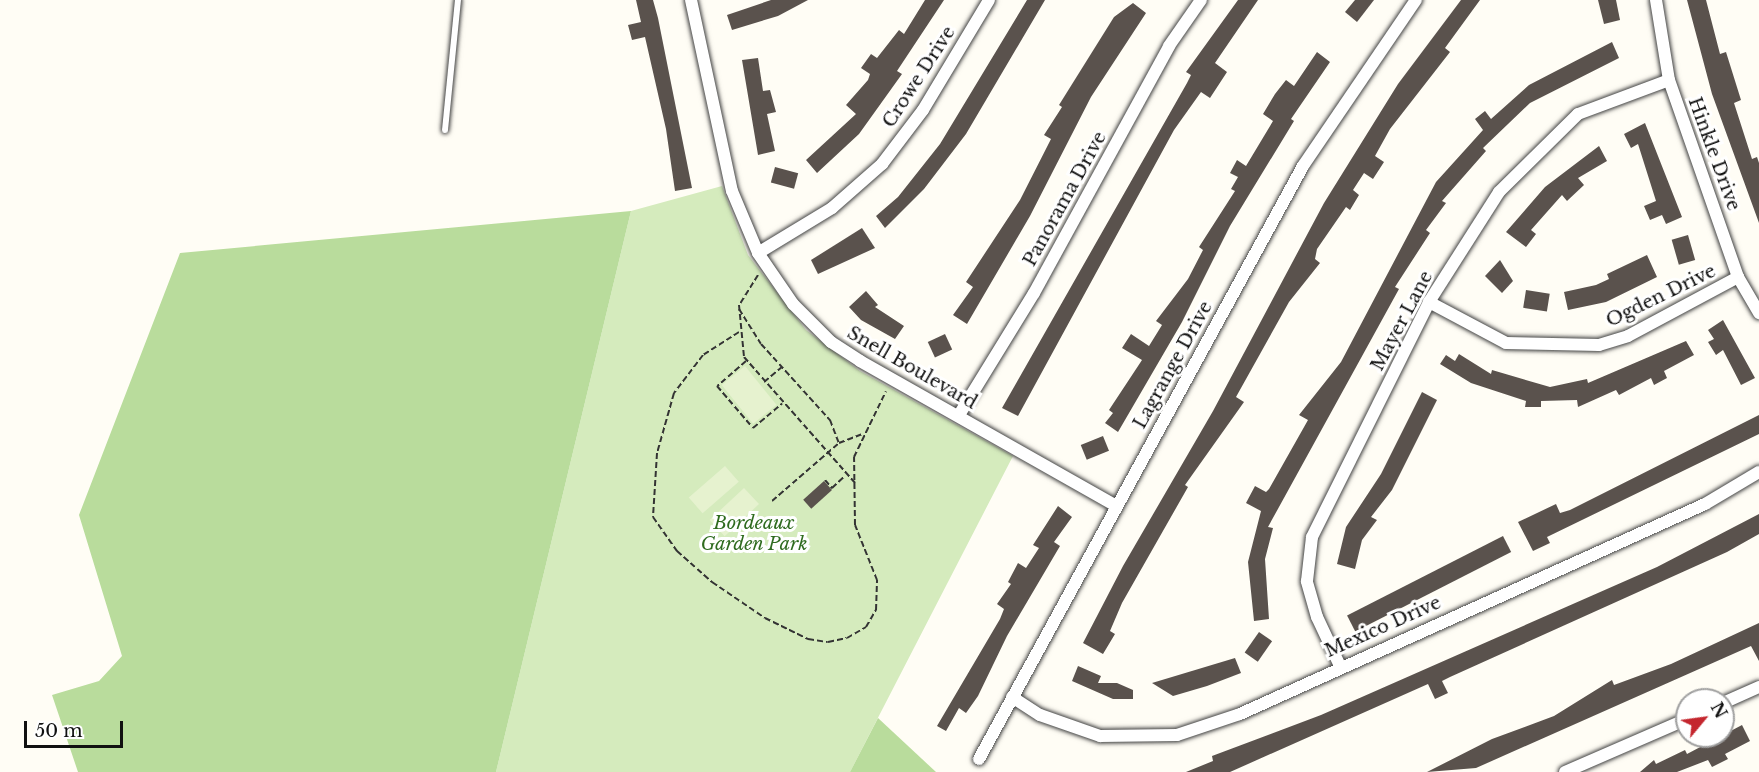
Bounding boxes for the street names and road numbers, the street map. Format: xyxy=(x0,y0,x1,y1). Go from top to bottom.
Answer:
street label: Crowe Drive xyxy=(878,22,960,132)
street label: Hinkle Drive xyxy=(1683,94,1745,214)
street label: Panorama Drive xyxy=(1019,128,1111,270)
street label: Ogden Drive xyxy=(1603,260,1719,332)
street label: Mayer Lane xyxy=(1367,267,1437,375)
street label: Lagrange Drive xyxy=(1129,297,1217,433)
street label: Snell Boulevard xyxy=(843,322,981,414)
street label: Mexico Drive xyxy=(1322,592,1444,662)

